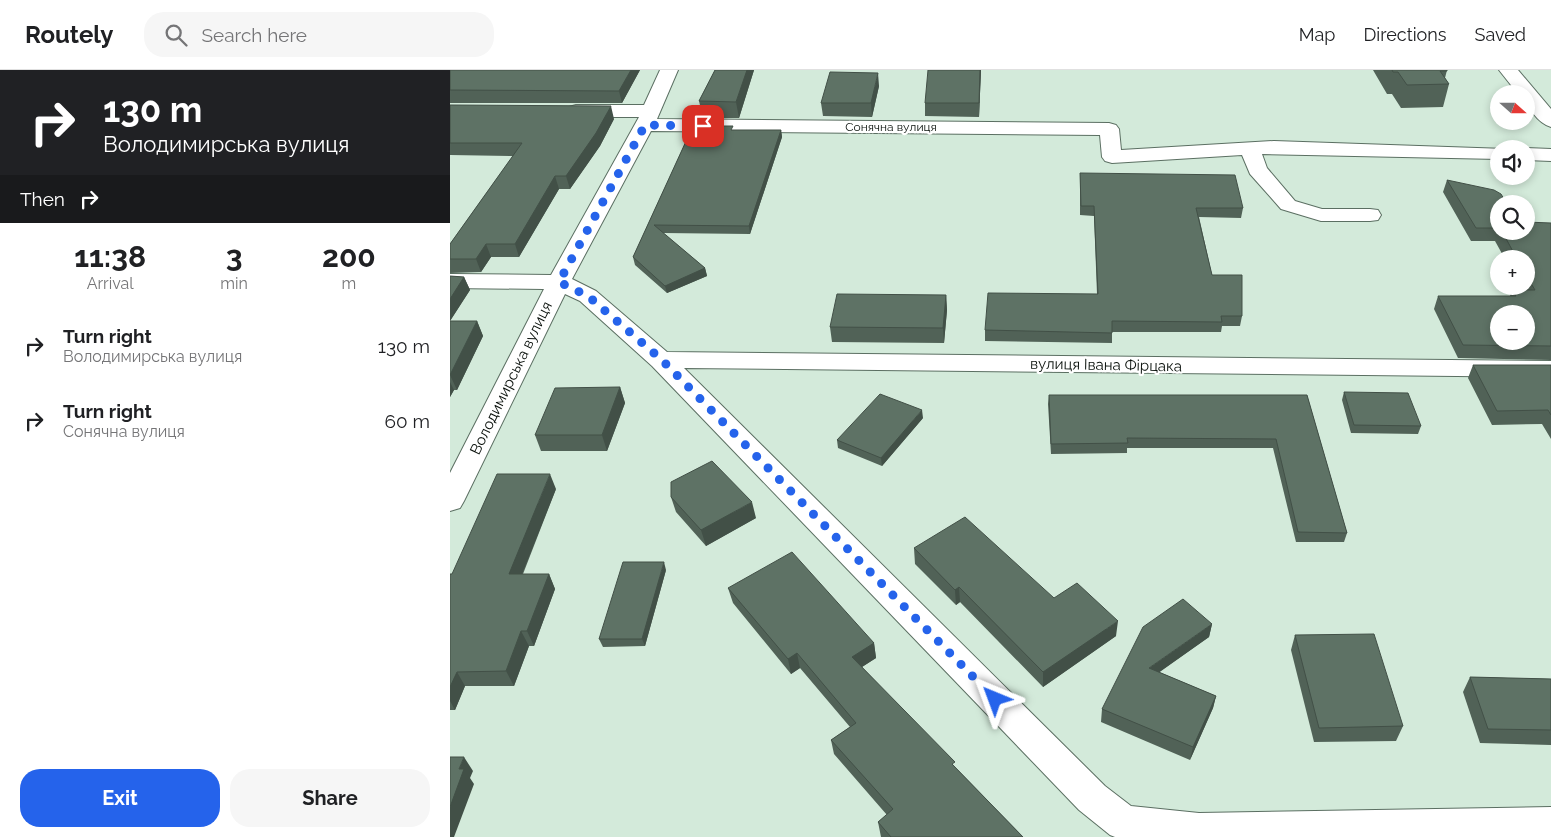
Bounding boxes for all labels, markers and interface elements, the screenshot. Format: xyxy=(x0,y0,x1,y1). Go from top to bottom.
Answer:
search box xyxy=(144,12,494,57)
text: Routely xyxy=(25,20,114,49)
icon: search xyxy=(162,21,190,49)
text: Search here xyxy=(202,24,307,46)
text: Map xyxy=(1299,24,1335,45)
text: Directions xyxy=(1363,24,1447,45)
text: Saved xyxy=(1475,24,1526,45)
north arrow xyxy=(1490,85,1535,130)
map controls xyxy=(1490,85,1535,350)
text: 130 m xyxy=(103,89,202,130)
icon: right xyxy=(20,90,85,155)
pin xyxy=(682,105,724,147)
icon: arrive xyxy=(689,112,717,140)
street label: Сонячна вулиця xyxy=(845,120,937,134)
text: Володимирська вулиця xyxy=(103,131,349,157)
button: sound xyxy=(1490,140,1535,185)
icon: right xyxy=(75,185,103,213)
text: Then xyxy=(20,188,65,210)
button: search xyxy=(1490,195,1535,240)
text: 11:38 xyxy=(74,239,146,274)
text: 3 xyxy=(226,239,242,274)
text: 200 xyxy=(322,239,376,274)
button: + xyxy=(1490,250,1535,295)
text: Arrival xyxy=(87,274,134,293)
text: min xyxy=(220,274,248,293)
text: m xyxy=(342,274,356,293)
street label: Володимирська вулиця xyxy=(466,299,556,457)
button: − xyxy=(1490,305,1535,350)
text: Turn right xyxy=(63,325,152,347)
icon: right xyxy=(20,332,48,360)
text: 130 m xyxy=(378,335,430,357)
text: Володимирська вулиця xyxy=(63,347,242,366)
street label: вулиця Івана Фірцака xyxy=(1030,355,1182,375)
text: Turn right xyxy=(63,400,152,422)
icon: right xyxy=(20,407,48,435)
text: 60 m xyxy=(385,410,430,432)
text: Сонячна вулиця xyxy=(63,422,185,441)
position arrow xyxy=(968,672,1020,724)
button: Exit xyxy=(20,769,220,827)
button: Share xyxy=(230,769,430,827)

